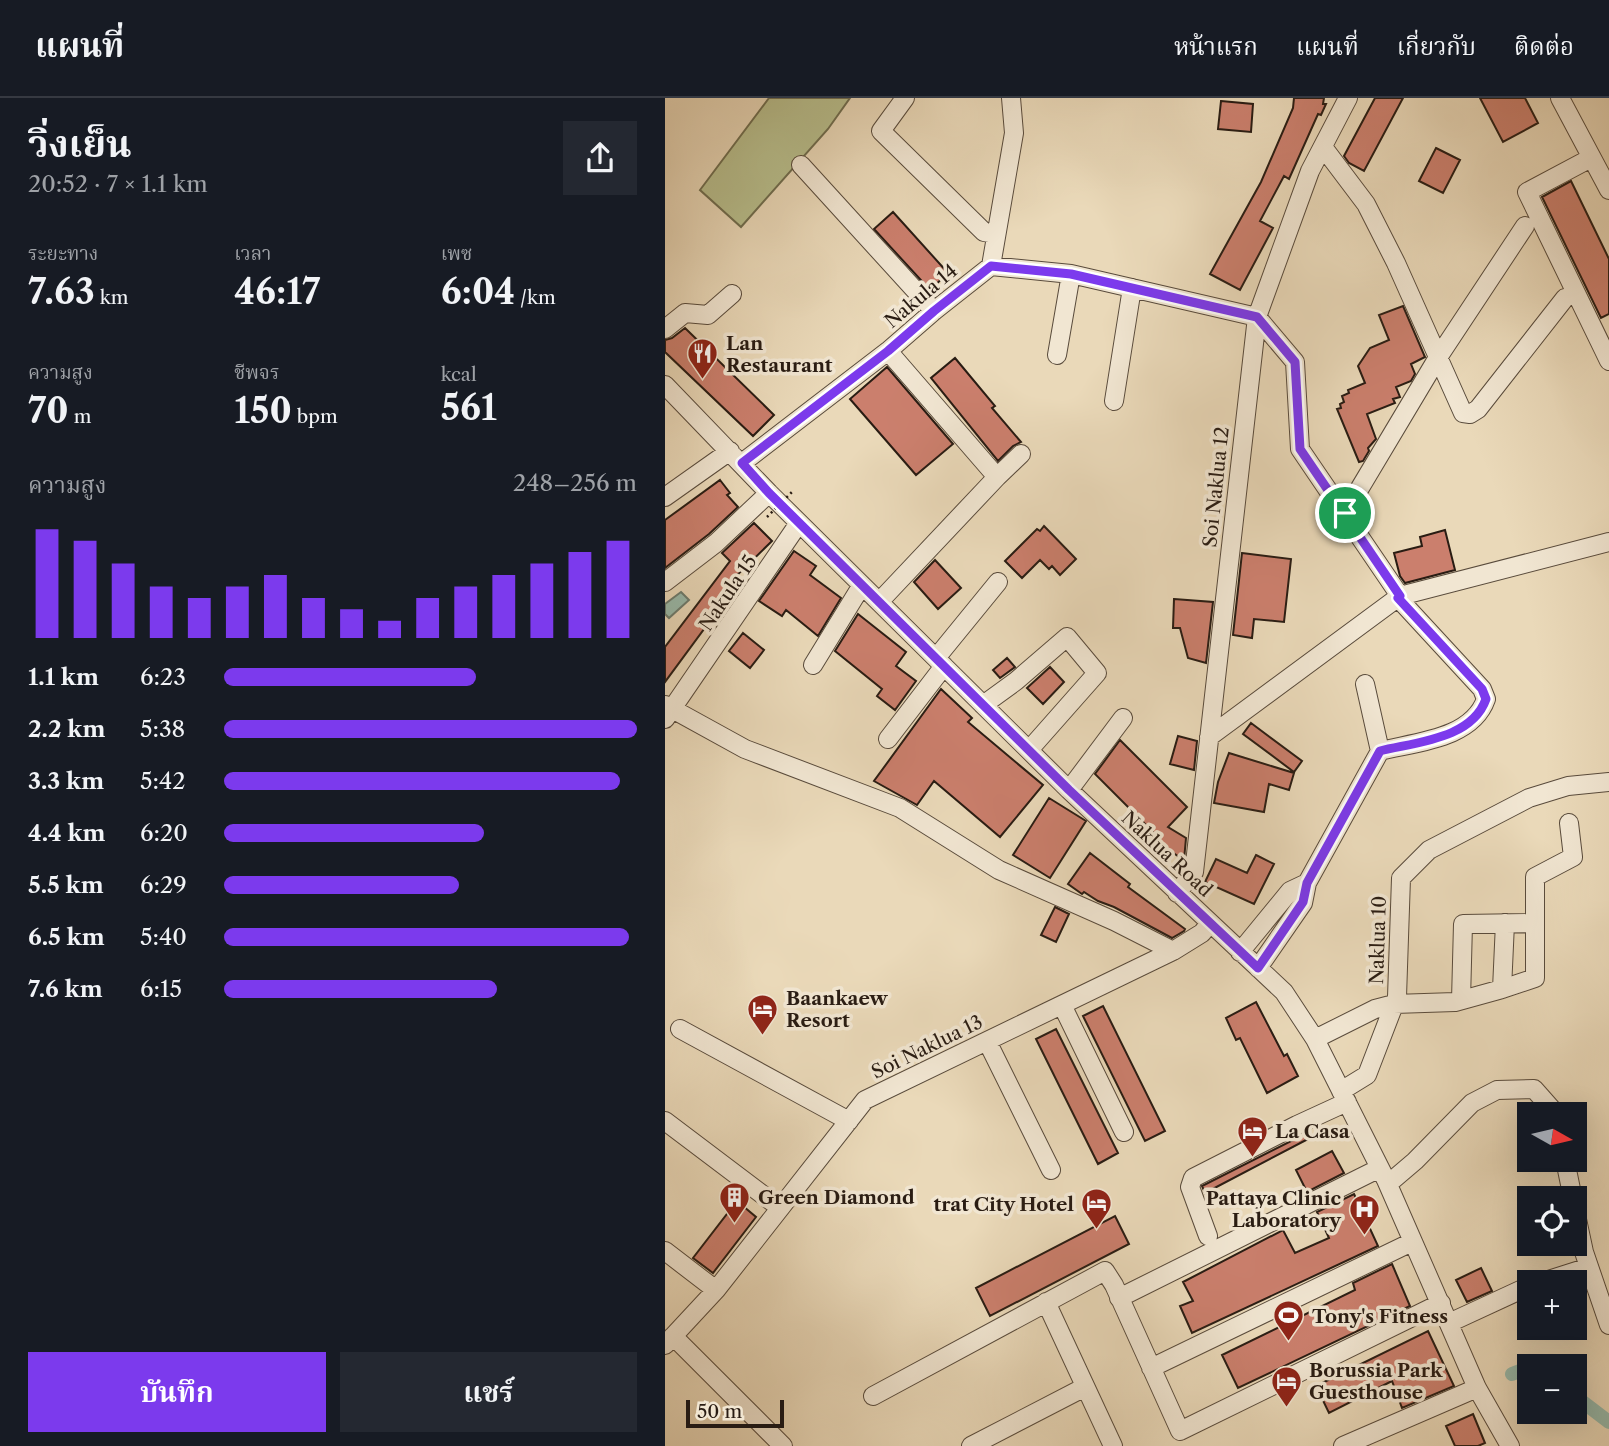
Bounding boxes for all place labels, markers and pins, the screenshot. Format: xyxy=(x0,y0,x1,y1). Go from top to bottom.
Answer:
place label: Lan Restaurant xyxy=(726,332,833,377)
restaurant icon: Lan Restaurant xyxy=(686,337,720,381)
pin xyxy=(1315,483,1375,543)
place label: Baankaew Resort xyxy=(786,987,889,1032)
hotel icon: Baankaew Resort xyxy=(746,992,780,1036)
hotel icon: La Casa xyxy=(1235,1114,1269,1158)
place label: La Casa xyxy=(1275,1120,1351,1143)
building icon: Green Diamond xyxy=(718,1180,752,1224)
place label: Green Diamond xyxy=(758,1186,915,1209)
hotel icon: trat City Hotel xyxy=(1080,1187,1114,1231)
place label: Pattaya Clinic Laboratory xyxy=(1206,1187,1342,1232)
hospital icon: Pattaya Clinic Laboratory xyxy=(1347,1192,1381,1236)
place label: trat City Hotel xyxy=(934,1193,1074,1216)
sports icon: Tony's Fitness xyxy=(1272,1299,1306,1343)
place label: Tony's Fitness xyxy=(1312,1305,1448,1328)
place label: Borussia Park Guesthouse xyxy=(1309,1359,1443,1404)
hotel icon: Borussia Park Guesthouse xyxy=(1269,1364,1303,1408)

